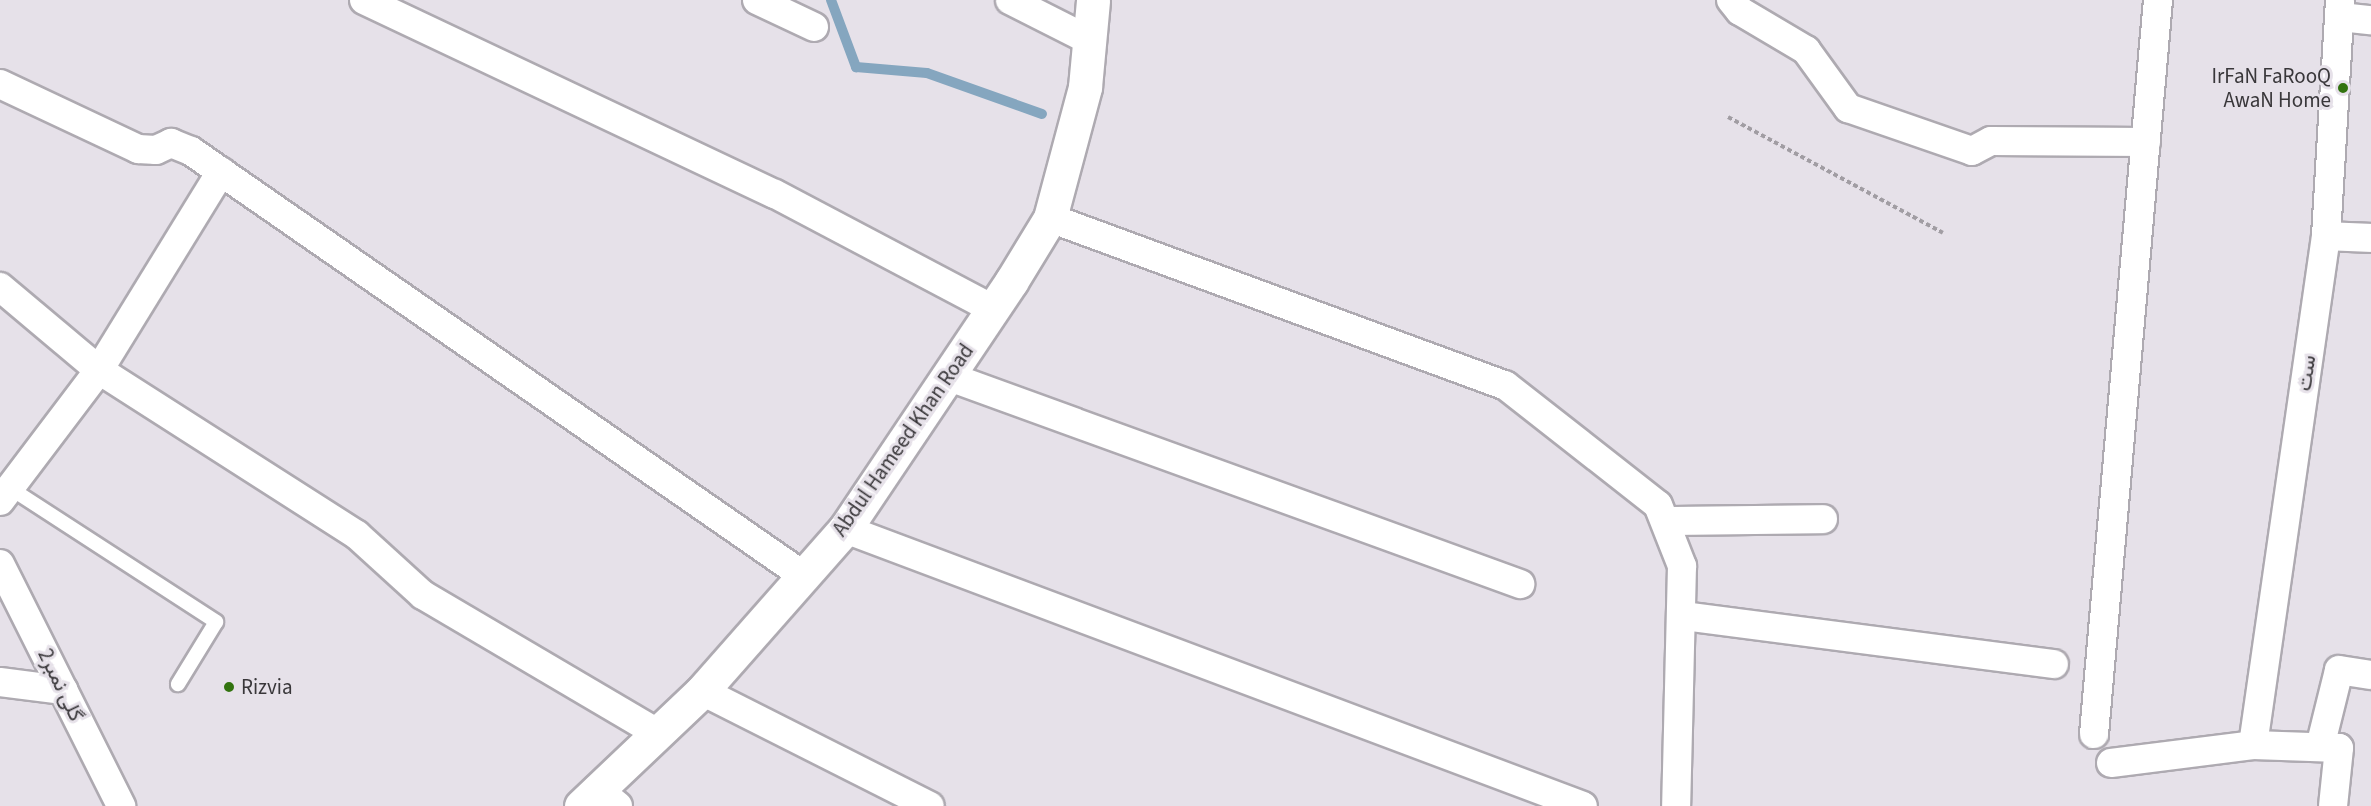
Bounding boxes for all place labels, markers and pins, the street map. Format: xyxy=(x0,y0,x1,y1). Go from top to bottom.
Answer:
place label: IrFaN FaRooQ AwaN Home xyxy=(2211,63,2331,113)
marker: IrFaN FaRooQ AwaN Home xyxy=(2336,81,2350,95)
place label: Rizvia xyxy=(241,674,293,700)
marker: Rizvia xyxy=(222,680,236,694)

